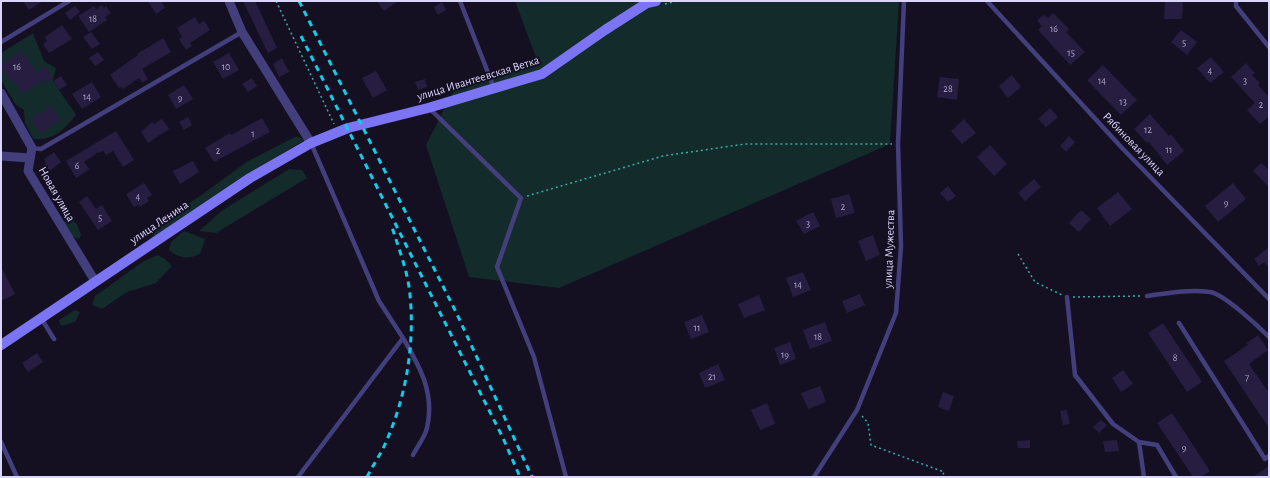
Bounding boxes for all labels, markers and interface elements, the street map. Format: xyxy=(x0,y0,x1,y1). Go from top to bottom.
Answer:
house number: 18 xyxy=(89,14,97,24)
house number: 16 xyxy=(1050,24,1058,34)
house number: 5 xyxy=(1182,38,1186,48)
house number: 15 xyxy=(1067,48,1075,58)
street label: улица Ивантеевская Ветка xyxy=(415,54,541,104)
house number: 16 xyxy=(13,62,21,72)
house number: 10 xyxy=(222,62,230,72)
house number: 4 xyxy=(1208,66,1213,76)
house number: 14 xyxy=(1098,76,1106,86)
house number: 3 xyxy=(1243,76,1247,86)
house number: 28 xyxy=(943,84,953,94)
house number: 14 xyxy=(83,92,91,102)
house number: 9 xyxy=(178,93,183,103)
house number: 13 xyxy=(1119,97,1127,107)
house number: 2 xyxy=(1259,100,1264,110)
street label: Рябиновая улица xyxy=(1100,110,1168,179)
house number: 12 xyxy=(1144,125,1152,135)
house number: 1 xyxy=(251,129,255,139)
house number: 11 xyxy=(1166,145,1172,155)
house number: 2 xyxy=(216,146,221,156)
house number: 6 xyxy=(75,161,80,171)
street label: Новая улица xyxy=(36,165,78,224)
house number: 4 xyxy=(136,192,141,202)
street label: улица Ленина xyxy=(127,198,191,247)
house number: 9 xyxy=(1224,198,1229,208)
house number: 2 xyxy=(841,202,846,212)
street label: улица Мужества xyxy=(882,209,897,290)
house number: 5 xyxy=(98,213,102,223)
house number: 3 xyxy=(806,219,810,229)
house number: 14 xyxy=(794,280,802,290)
house number: 11 xyxy=(694,323,700,333)
house number: 18 xyxy=(814,332,822,342)
house number: 19 xyxy=(781,350,789,360)
house number: 8 xyxy=(1173,353,1178,363)
house number: 21 xyxy=(708,372,716,382)
house number: 7 xyxy=(1245,373,1249,383)
house number: 9 xyxy=(1182,443,1187,453)

